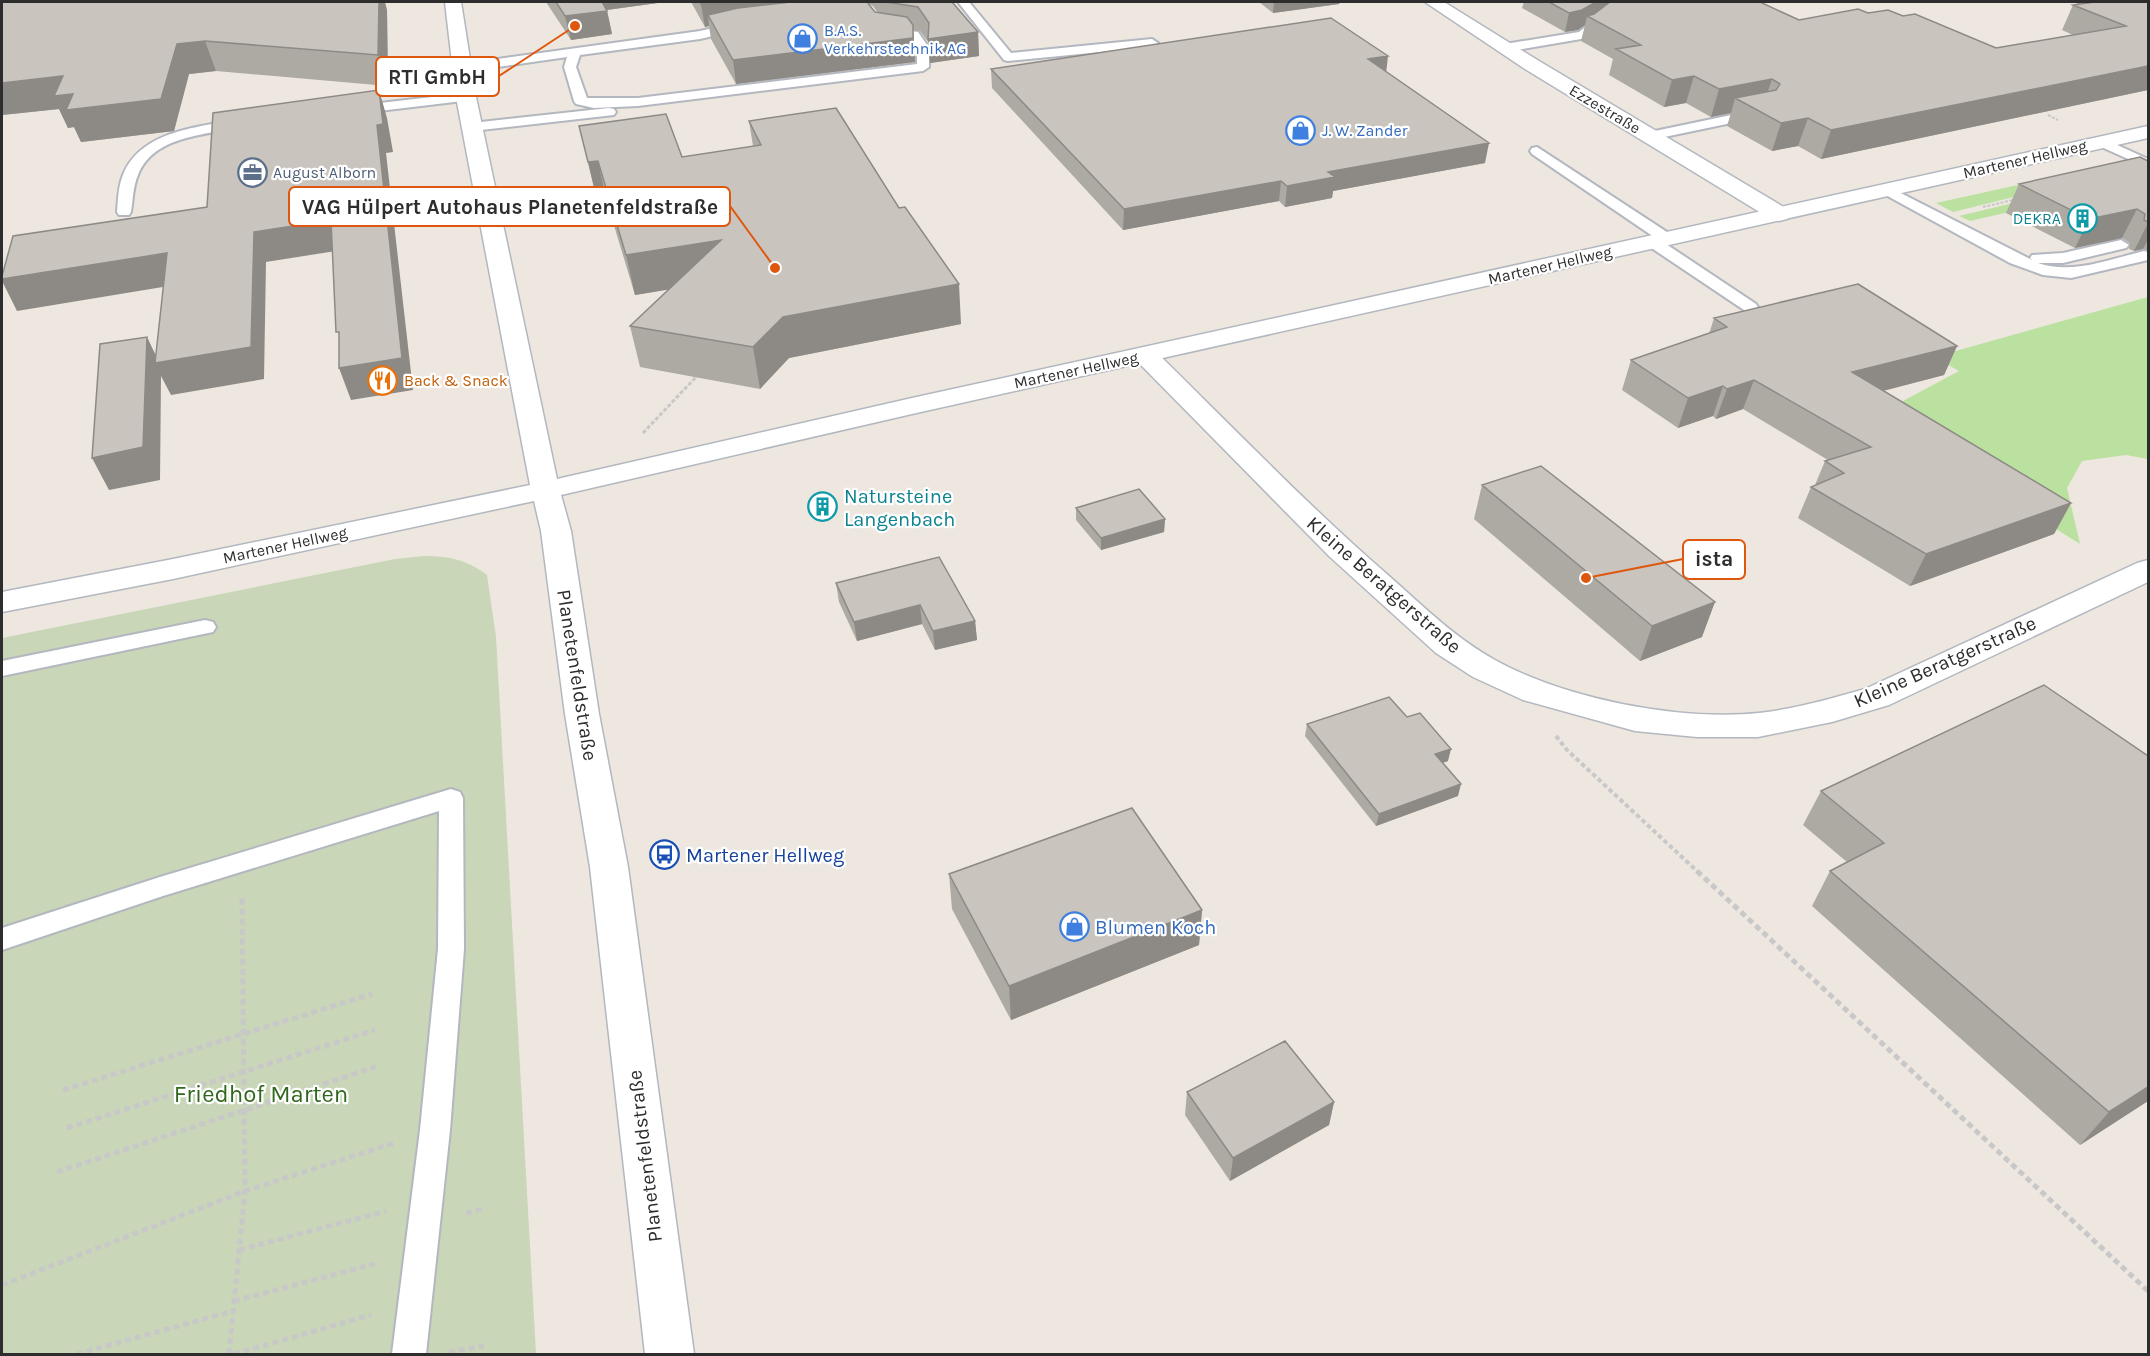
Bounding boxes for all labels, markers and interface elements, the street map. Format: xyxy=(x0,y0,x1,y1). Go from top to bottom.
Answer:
place label: B.A.S. Verkehrstechnik AG xyxy=(824,21,966,58)
shop icon: B.A.S. Verkehrstechnik AG xyxy=(787,23,819,55)
callout: RTI GmbH xyxy=(376,57,499,96)
text: RTI GmbH xyxy=(388,65,486,89)
street label: Ezzestraße xyxy=(1566,80,1644,138)
shop icon: J. W. Zander xyxy=(1285,114,1317,146)
place label: J. W. Zander xyxy=(1322,121,1408,140)
street label: Martener Hellweg xyxy=(1961,136,2089,182)
office icon: August Alborn xyxy=(236,156,268,188)
place label: August Alborn xyxy=(273,163,376,182)
callout: VAG Hülpert Autohaus Planetenfeldstraße xyxy=(289,187,730,226)
text: VAG Hülpert Autohaus Planetenfeldstraße xyxy=(302,195,718,219)
building icon: DEKRA xyxy=(2066,202,2098,234)
place label: DEKRA xyxy=(2013,209,2061,228)
street label: Martener Hellweg xyxy=(1486,242,1614,288)
street label: Martener Hellweg xyxy=(1012,348,1140,392)
restaurant icon: Back & Snack xyxy=(367,364,399,396)
place label: Back & Snack xyxy=(404,371,508,390)
place label: Natursteine Langenbach xyxy=(844,485,955,531)
building icon: Natursteine Langenbach xyxy=(807,491,839,523)
street label: Kleine Beratgerstraße xyxy=(1302,512,1466,658)
street label: Martener Hellweg xyxy=(221,523,349,567)
callout: ista xyxy=(1683,540,1745,579)
text: ista xyxy=(1695,547,1733,571)
street label: Planetenfeldstraße xyxy=(552,588,602,762)
street label: Kleine Beratgerstraße xyxy=(1850,611,2040,713)
bus stop icon: Martener Hellweg xyxy=(649,839,681,871)
place label: Martener Hellweg xyxy=(686,844,844,867)
shop icon: Blumen Koch xyxy=(1058,911,1090,943)
place label: Blumen Koch xyxy=(1095,916,1216,939)
street label: Planetenfeldstraße xyxy=(623,1069,667,1243)
park label: Friedhof Marten xyxy=(174,1080,348,1108)

